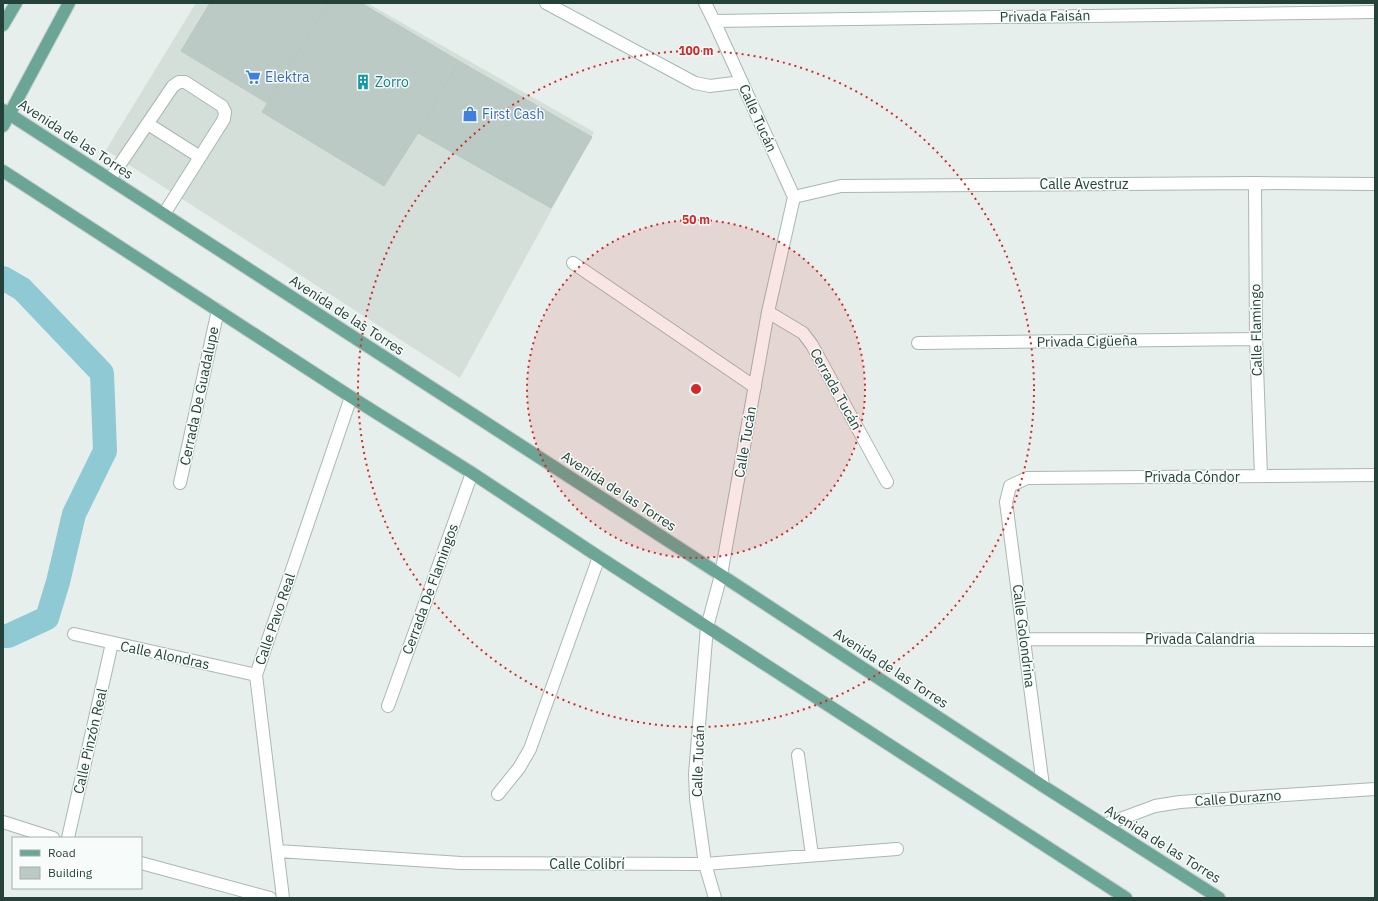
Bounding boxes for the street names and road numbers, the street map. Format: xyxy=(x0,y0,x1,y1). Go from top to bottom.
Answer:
street label: Privada Faisán xyxy=(1000,6,1090,26)
street label: Calle Tucán xyxy=(735,81,781,155)
street label: Avenida de las Torres xyxy=(15,95,137,183)
street label: Calle Avestruz xyxy=(1039,175,1129,193)
street label: Avenida de las Torres xyxy=(286,271,408,359)
street label: Calle Flamingo xyxy=(1246,283,1266,376)
street label: Cerrada De Guadalupe xyxy=(175,325,223,467)
street label: Privada Cigüeña xyxy=(1036,331,1138,351)
street label: Cerrada Tucán xyxy=(806,345,866,433)
street label: Calle Tucán xyxy=(730,405,760,479)
street label: Avenida de las Torres xyxy=(558,447,680,535)
street label: Privada Cóndor xyxy=(1144,468,1240,486)
street label: Cerrada De Flamingos xyxy=(398,521,462,657)
street label: Calle Pavo Real xyxy=(251,570,299,667)
street label: Calle Golondrina xyxy=(1009,583,1039,689)
street label: Avenida de las Torres xyxy=(830,624,952,712)
street label: Privada Calandria xyxy=(1145,630,1255,648)
street label: Calle Alondras xyxy=(119,637,211,673)
street label: Calle Pinzón Real xyxy=(69,686,111,796)
street label: Calle Tucán xyxy=(688,724,708,798)
street label: Calle Durazno xyxy=(1194,786,1282,810)
street label: Avenida de las Torres xyxy=(1102,801,1225,887)
street label: Calle Colibrí xyxy=(549,855,625,873)

